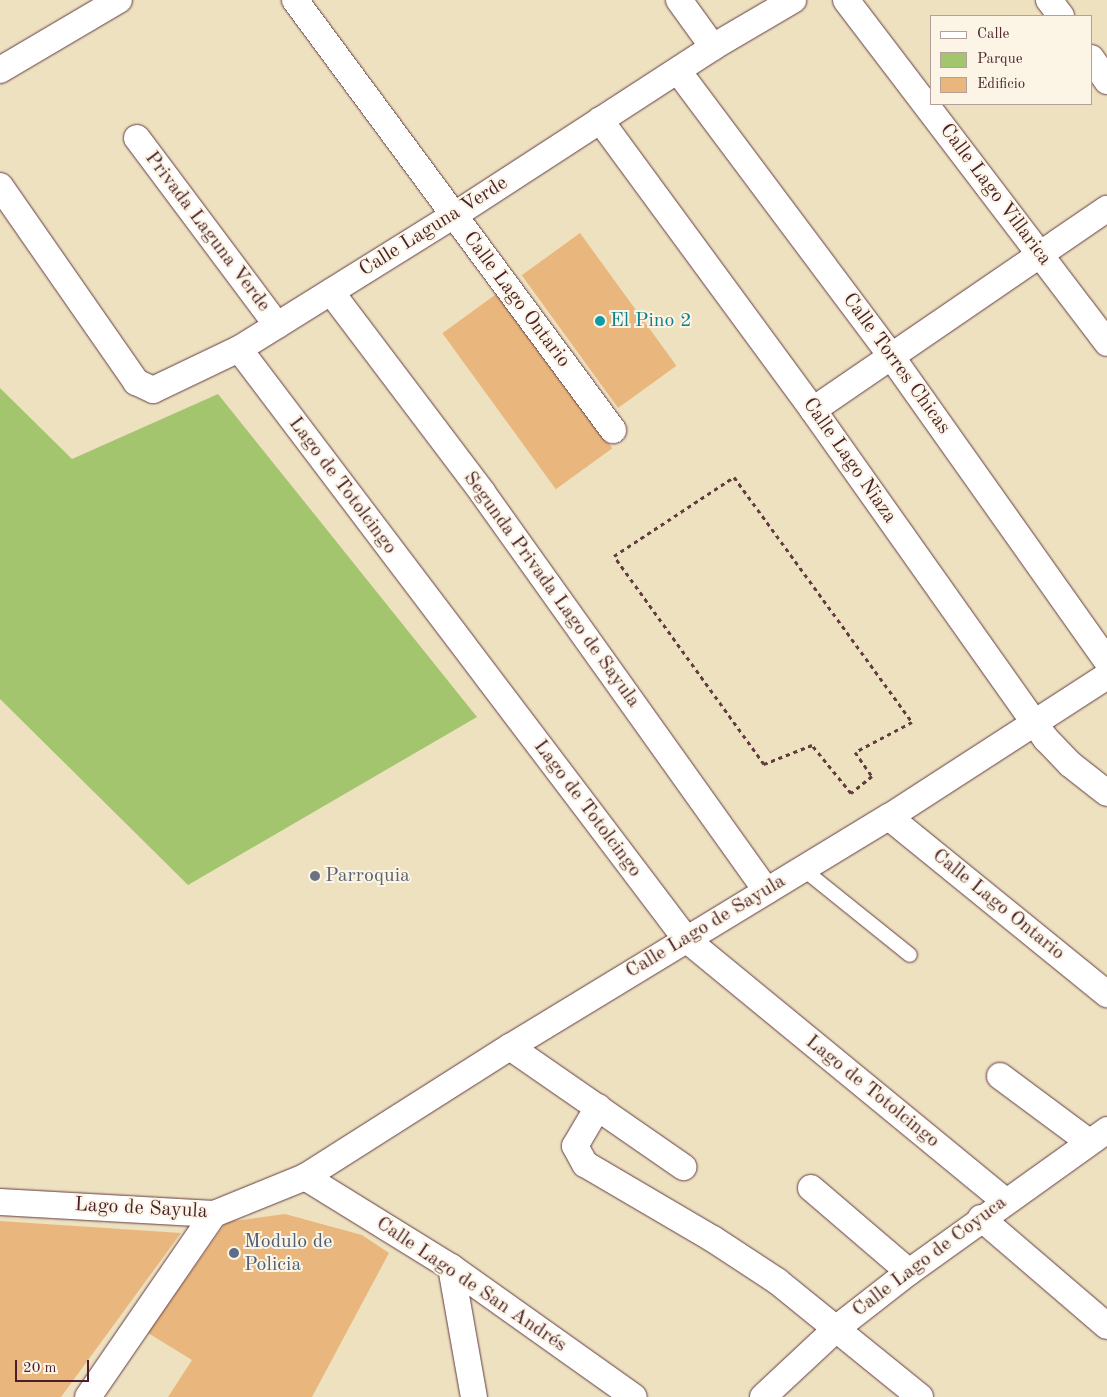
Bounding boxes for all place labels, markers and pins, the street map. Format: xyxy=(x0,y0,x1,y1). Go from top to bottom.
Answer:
place label: El Pino 2 xyxy=(610,309,692,333)
marker: El Pino 2 xyxy=(594,315,606,327)
place label: Parroquia xyxy=(325,864,410,888)
marker: Parroquia xyxy=(309,870,321,882)
place label: Modulo de Policia xyxy=(244,1230,332,1277)
marker: Modulo de Policia xyxy=(228,1247,240,1259)

